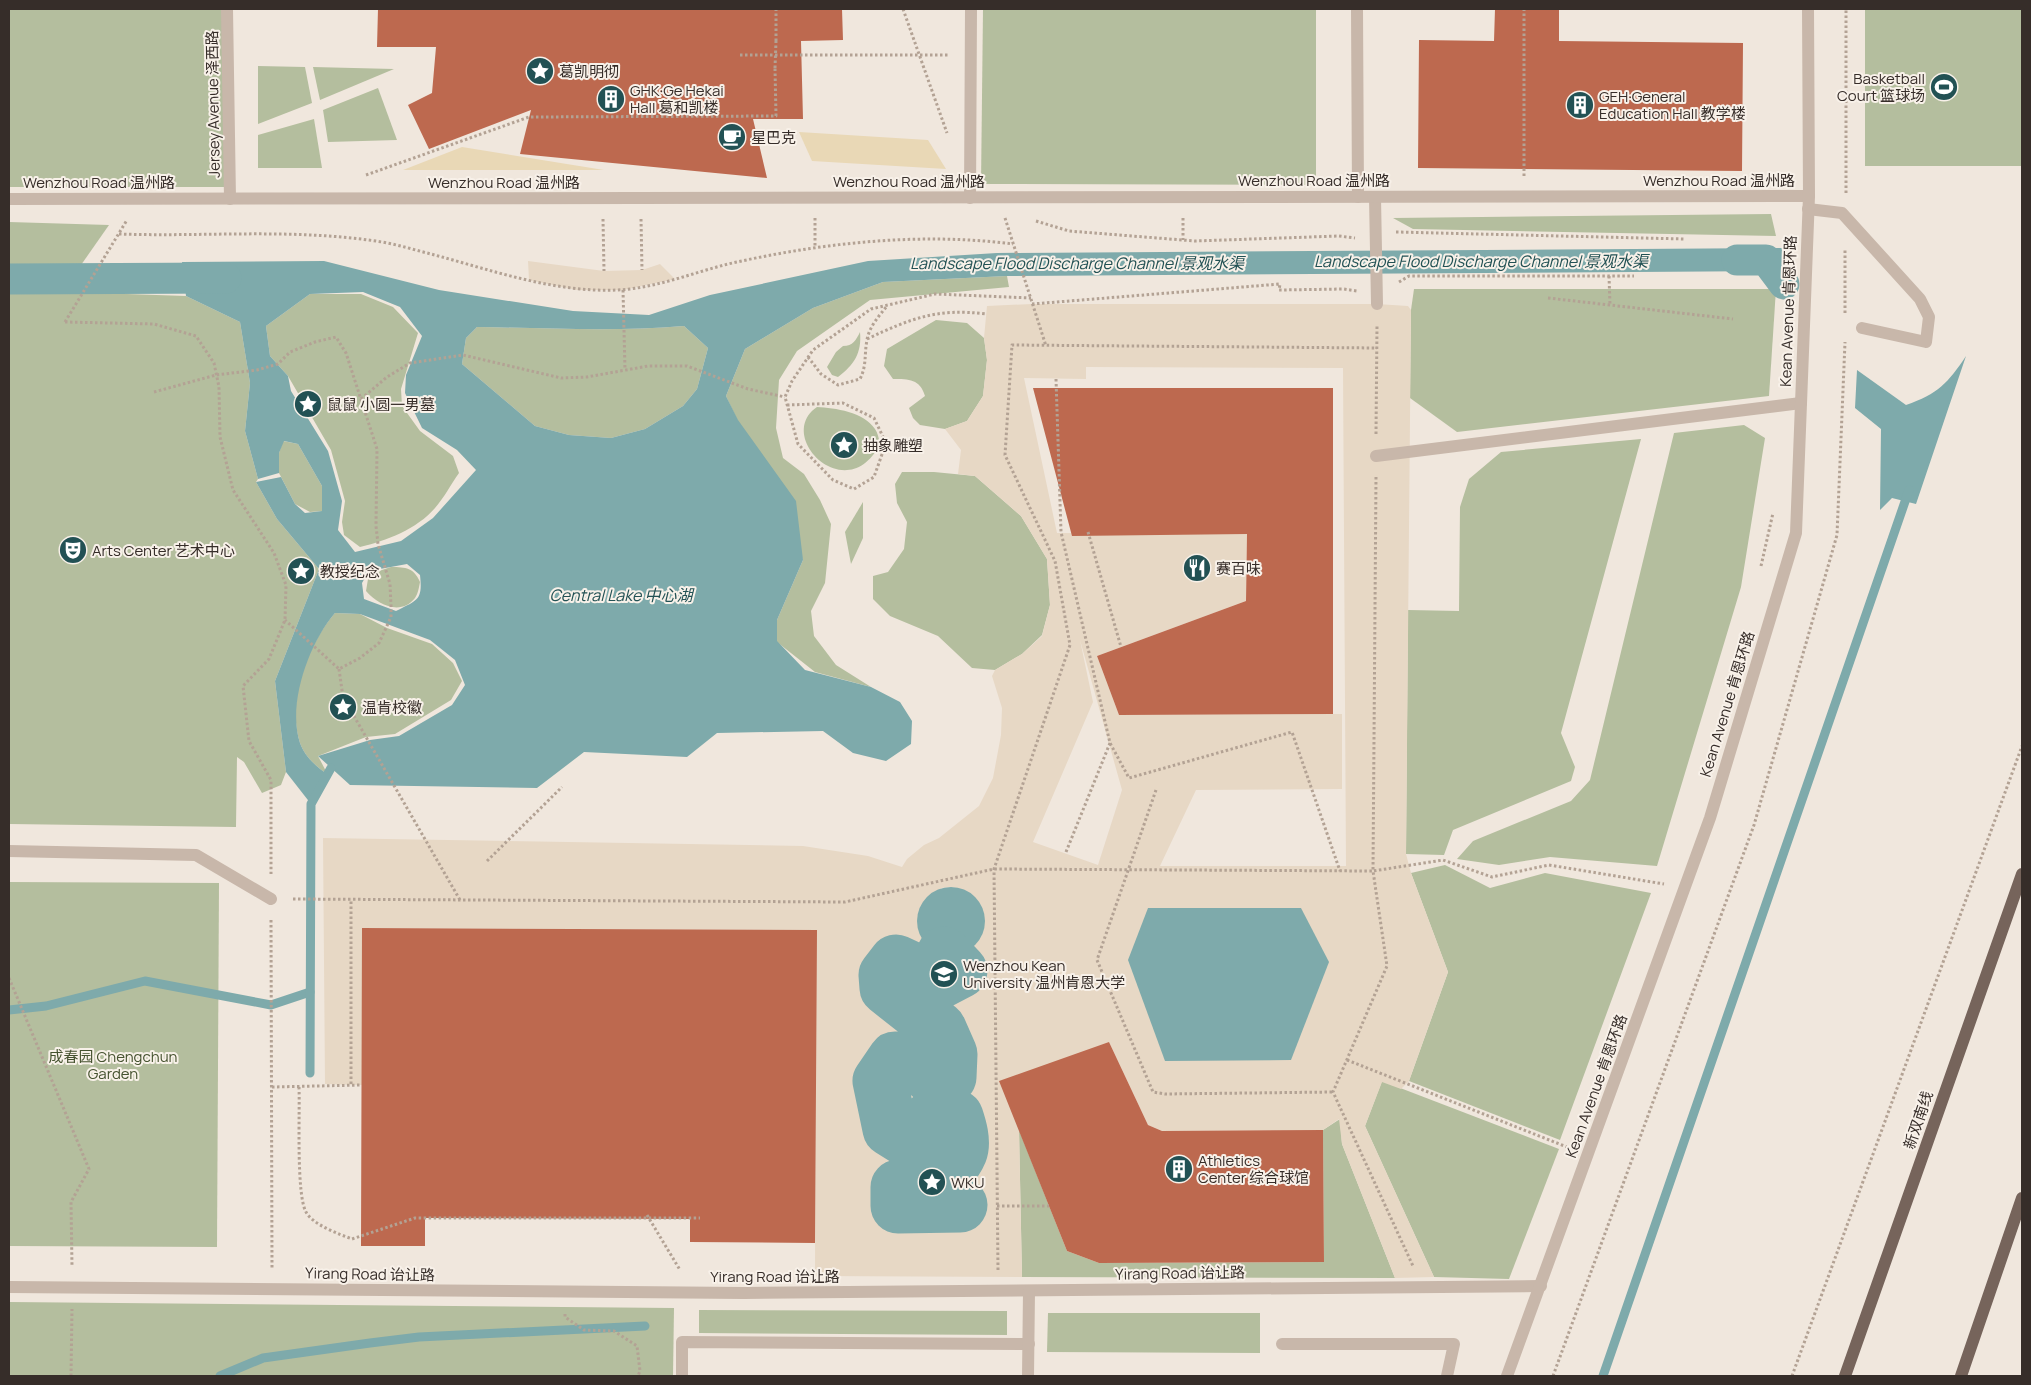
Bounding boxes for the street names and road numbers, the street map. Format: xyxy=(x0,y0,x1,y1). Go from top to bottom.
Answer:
street label: Jersey Avenue 泽西路 xyxy=(201,30,225,178)
street label: Wenzhou Road 温州路 xyxy=(1238,170,1390,191)
street label: Wenzhou Road 温州路 xyxy=(1643,170,1795,191)
street label: Wenzhou Road 温州路 xyxy=(833,171,985,192)
street label: Wenzhou Road 温州路 xyxy=(23,172,175,193)
street label: Wenzhou Road 温州路 xyxy=(428,172,580,193)
street label: Kean Avenue 肯恩环路 xyxy=(1775,235,1801,387)
street label: Kean Avenue 肯恩环路 xyxy=(1695,628,1759,780)
street label: Kean Avenue 肯恩环路 xyxy=(1560,1011,1632,1161)
street label: 新双南线 xyxy=(1898,1088,1938,1152)
street label: Yirang Road 诒让路 xyxy=(1115,1261,1245,1285)
street label: Yirang Road 诒让路 xyxy=(305,1262,435,1286)
street label: Yirang Road 诒让路 xyxy=(710,1266,840,1287)

